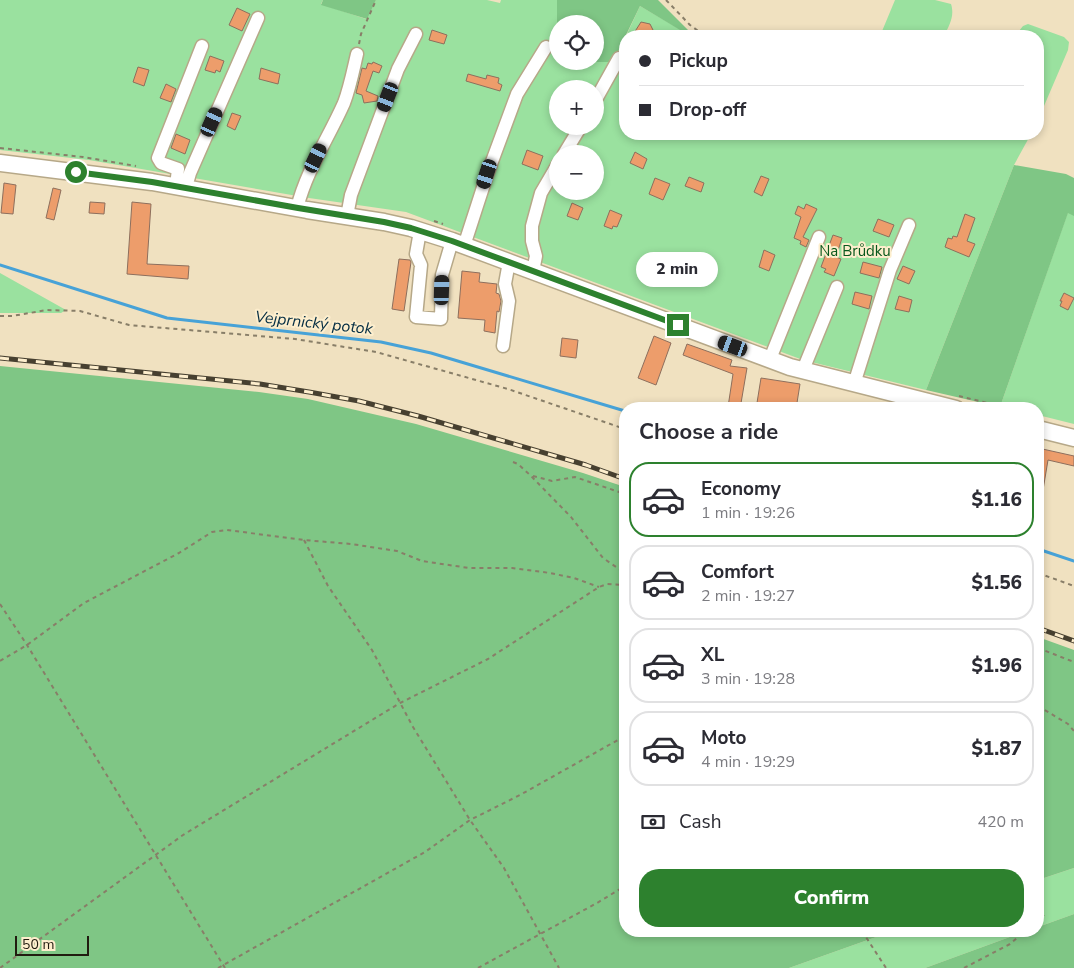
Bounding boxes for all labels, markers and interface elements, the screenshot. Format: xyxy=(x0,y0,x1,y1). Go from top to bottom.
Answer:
map controls xyxy=(549,15,604,200)
button: locate xyxy=(549,15,604,70)
text: Pickup xyxy=(669,48,728,74)
car xyxy=(375,80,400,114)
button: + xyxy=(549,80,604,135)
text: Drop-off xyxy=(669,97,746,123)
car xyxy=(199,105,224,139)
car xyxy=(302,141,329,175)
button: − xyxy=(549,145,604,200)
car xyxy=(475,157,498,191)
route start xyxy=(65,161,87,183)
park label: Na Brůdku xyxy=(819,241,891,261)
callout: 2 min xyxy=(637,252,719,288)
text: 2 min xyxy=(656,258,698,280)
car xyxy=(433,275,450,305)
water label: Vejprnický potok xyxy=(254,306,375,340)
route end xyxy=(667,314,689,336)
car xyxy=(716,334,749,358)
text: Choose a ride xyxy=(639,417,778,447)
text: Economy xyxy=(701,476,781,502)
icon: car xyxy=(641,477,686,522)
text: $1.16 xyxy=(971,487,1022,513)
text: 1 min · 19:26 xyxy=(701,502,795,524)
text: Comfort xyxy=(701,559,774,585)
icon: car xyxy=(641,560,686,605)
text: $1.56 xyxy=(971,570,1022,596)
text: 2 min · 19:27 xyxy=(701,585,795,607)
text: XL xyxy=(701,642,724,668)
icon: car xyxy=(641,643,686,688)
text: $1.96 xyxy=(971,653,1022,679)
text: 3 min · 19:28 xyxy=(701,668,795,690)
text: Moto xyxy=(701,725,747,751)
icon: car xyxy=(641,726,686,771)
text: $1.87 xyxy=(971,736,1022,762)
text: 4 min · 19:29 xyxy=(701,751,795,773)
icon: cash xyxy=(639,808,667,836)
text: Cash xyxy=(679,809,721,835)
text: 420 m xyxy=(977,811,1024,833)
button: Confirm xyxy=(639,869,1024,927)
scale bar xyxy=(15,933,89,956)
text: 50 m xyxy=(22,935,54,954)

